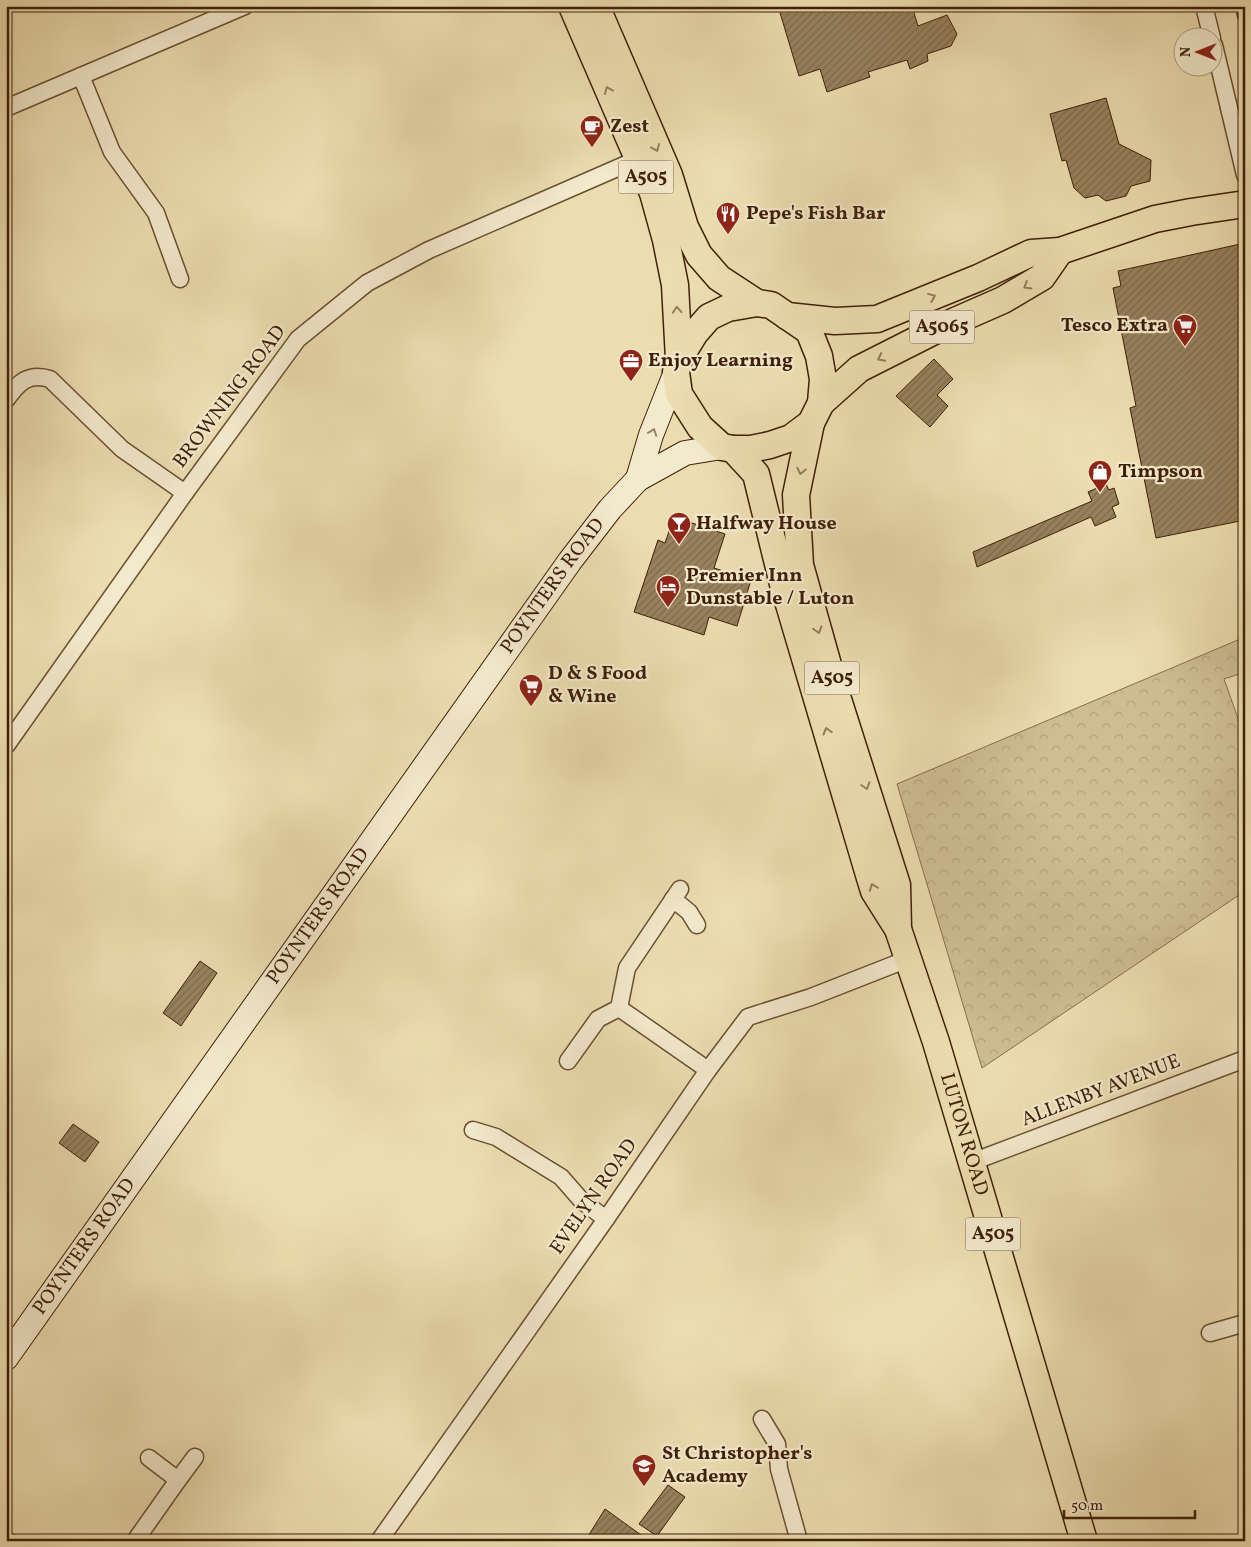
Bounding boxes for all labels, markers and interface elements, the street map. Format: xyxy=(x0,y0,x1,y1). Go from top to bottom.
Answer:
north arrow xyxy=(1174,28,1224,78)
text: N xyxy=(1177,47,1196,57)
one-way arrow xyxy=(603,86,614,95)
place label: Zest xyxy=(610,113,649,141)
cafe icon: Zest xyxy=(579,114,605,148)
one-way arrow xyxy=(651,143,661,151)
road number: A505 xyxy=(618,160,674,193)
place label: Pepe's Fish Bar xyxy=(746,200,886,228)
restaurant icon: Pepe's Fish Bar xyxy=(715,201,741,235)
one-way arrow xyxy=(1023,279,1032,289)
one-way arrow xyxy=(927,292,936,303)
one-way arrow xyxy=(672,306,683,314)
road number: A5065 xyxy=(910,311,974,344)
place label: Tesco Extra xyxy=(1061,312,1168,340)
supermarket icon: Tesco Extra xyxy=(1172,313,1198,347)
street label: BROWNING ROAD xyxy=(167,320,293,474)
place label: Enjoy Learning xyxy=(648,347,793,375)
office icon: Enjoy Learning xyxy=(618,348,644,382)
one-way arrow xyxy=(878,352,887,362)
one-way arrow xyxy=(647,428,657,437)
place label: Timpson xyxy=(1118,458,1203,486)
shop icon: Timpson xyxy=(1087,459,1113,493)
one-way arrow xyxy=(796,467,807,476)
place label: Halfway House xyxy=(696,510,837,538)
bar icon: Halfway House xyxy=(666,511,692,545)
street label: POYNTERS ROAD xyxy=(494,512,612,660)
place label: Premier Inn Dunstable / Luton xyxy=(686,562,854,613)
hotel icon: Premier Inn Dunstable / Luton xyxy=(655,574,681,608)
one-way arrow xyxy=(813,626,823,634)
place label: D & S Food & Wine xyxy=(548,660,647,711)
road number: A505 xyxy=(804,661,860,694)
supermarket icon: D & S Food & Wine xyxy=(518,673,544,707)
one-way arrow xyxy=(822,728,832,736)
one-way arrow xyxy=(860,781,870,789)
street label: POYNTERS ROAD xyxy=(260,842,377,990)
one-way arrow xyxy=(869,883,879,892)
street label: ALLENBY AVENUE xyxy=(1017,1048,1185,1134)
street label: LUTON ROAD xyxy=(932,1070,995,1199)
street label: EVELYN ROAD xyxy=(544,1133,644,1261)
street label: POYNTERS ROAD xyxy=(26,1173,143,1321)
road number: A505 xyxy=(966,1218,1020,1250)
place label: St Christopher's Academy xyxy=(662,1440,813,1491)
school or university icon: St Christopher's Academy xyxy=(631,1453,657,1487)
scale bar xyxy=(1064,1487,1195,1519)
text: 50 m xyxy=(1071,1496,1103,1517)

